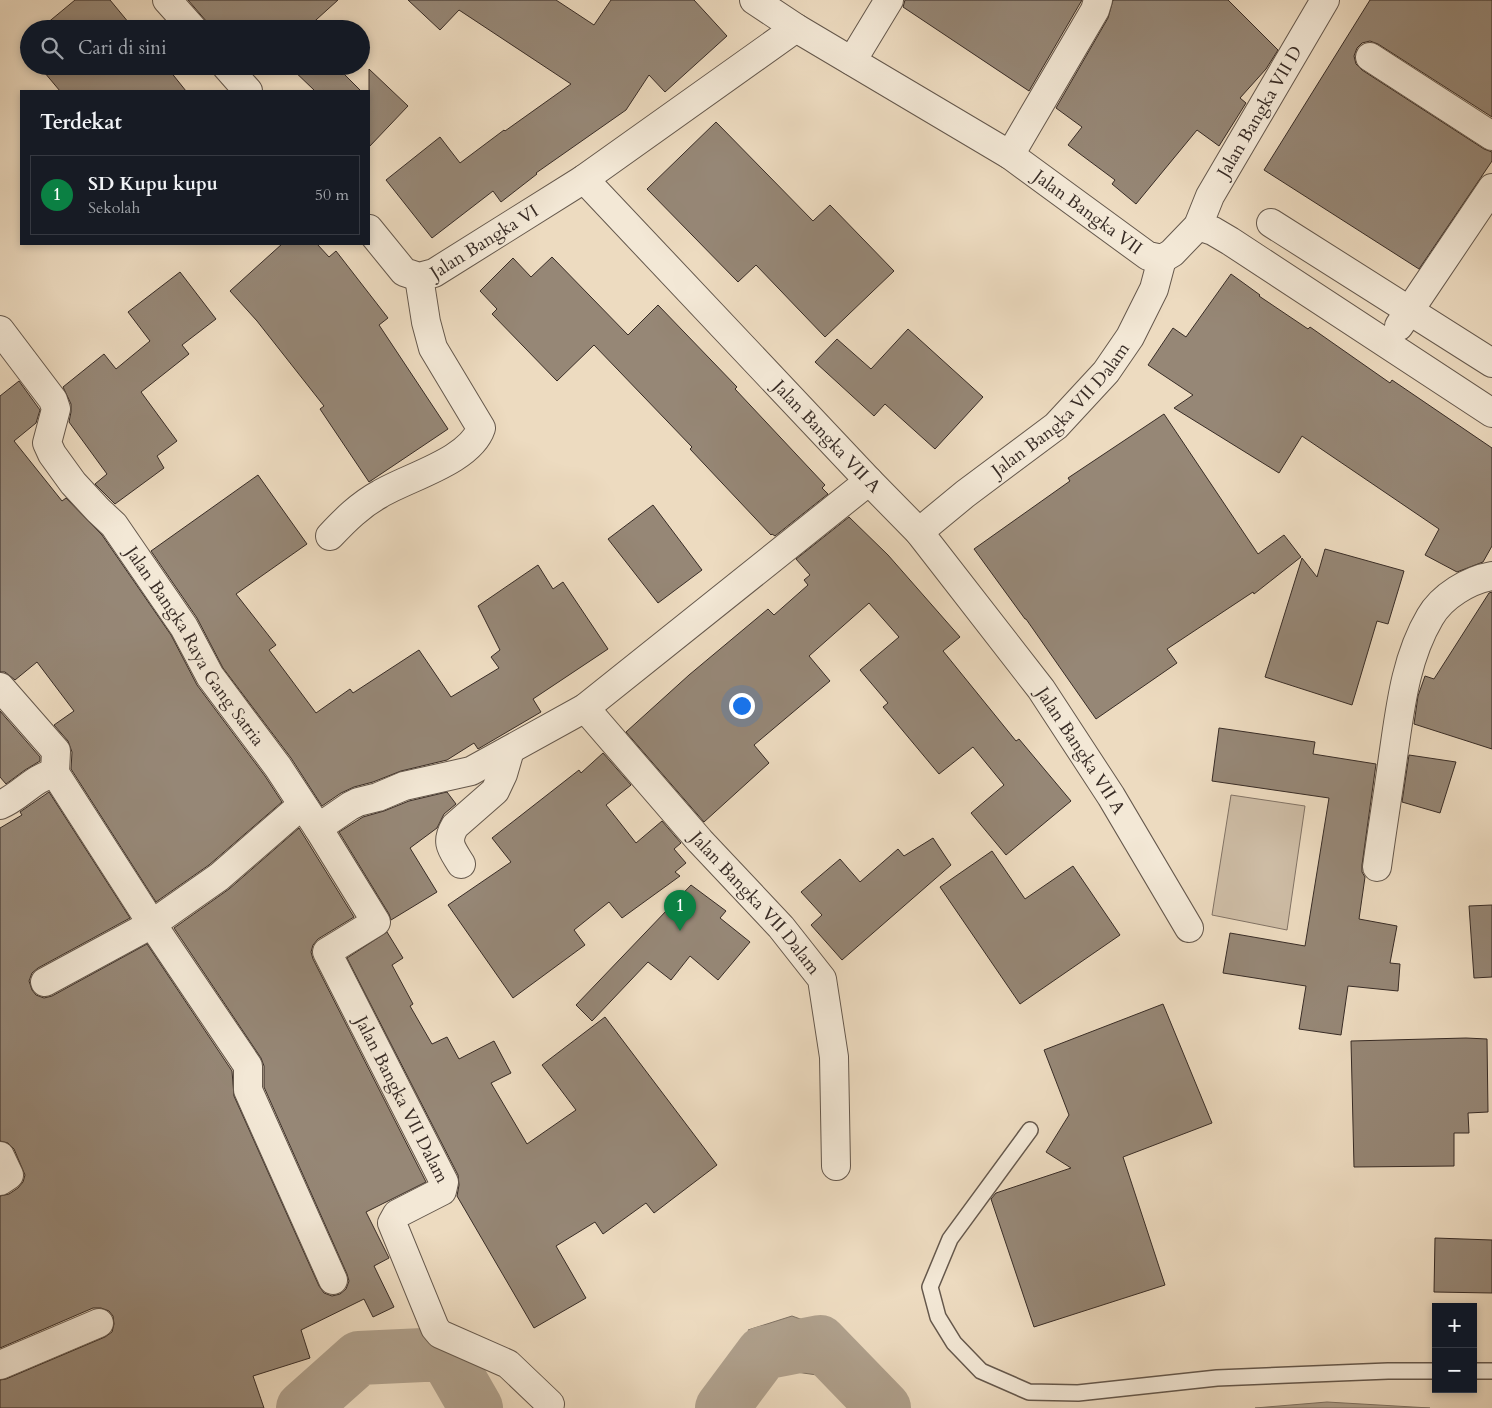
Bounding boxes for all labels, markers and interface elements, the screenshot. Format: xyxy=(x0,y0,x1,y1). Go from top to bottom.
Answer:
search box xyxy=(20,20,370,75)
icon: search xyxy=(38,34,66,62)
text: Cari di sini xyxy=(78,35,167,61)
street label: Jalan Bangka VII D xyxy=(1210,41,1308,185)
text: Terdekat xyxy=(40,108,122,137)
street label: Jalan Bangka VII xyxy=(1026,162,1148,260)
text: SD Kupu kupu xyxy=(88,171,218,197)
text: 1 xyxy=(53,184,61,206)
text: 50 m xyxy=(315,184,349,206)
text: Sekolah xyxy=(88,197,140,219)
street label: Jalan Bangka VI xyxy=(423,198,543,286)
street label: Jalan Bangka VII Dalam xyxy=(984,337,1136,484)
street label: Jalan Bangka VII A xyxy=(765,372,887,499)
street label: Jalan Bangka Raya Gang Satria xyxy=(118,539,271,751)
street label: Jalan Bangka VII A xyxy=(1029,680,1132,819)
your location xyxy=(729,693,755,719)
street label: Jalan Bangka VII Dalam xyxy=(683,824,827,980)
pin: 1 xyxy=(664,890,696,931)
street label: Jalan Bangka VII Dalam xyxy=(348,1009,455,1188)
map controls xyxy=(1432,1303,1477,1393)
button: + xyxy=(1432,1303,1477,1348)
button: − xyxy=(1432,1348,1477,1393)

